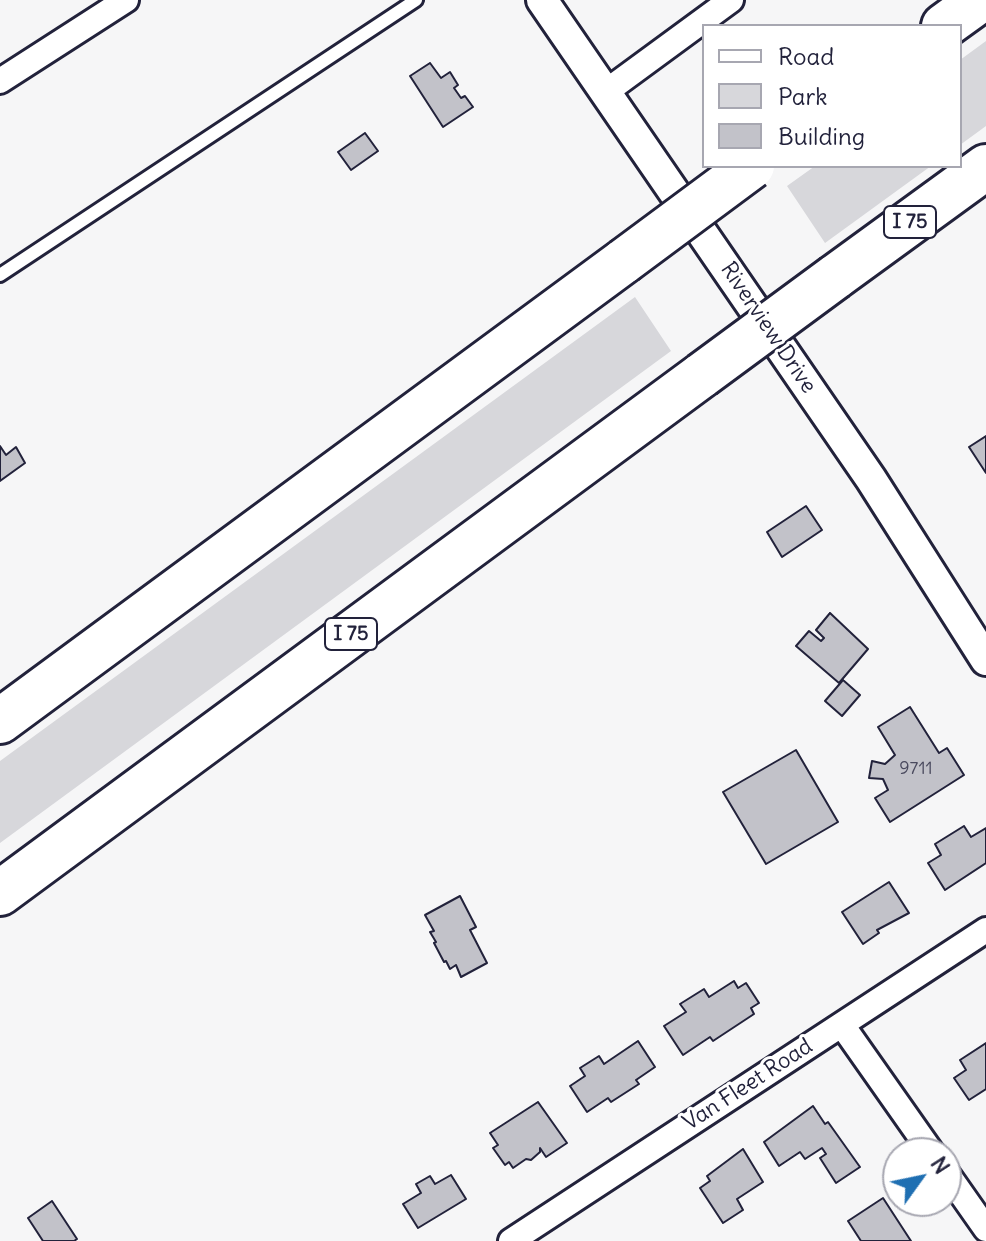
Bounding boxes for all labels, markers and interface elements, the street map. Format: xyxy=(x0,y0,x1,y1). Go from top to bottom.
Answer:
legend xyxy=(702,24,962,168)
text: Road xyxy=(778,41,834,71)
text: Park xyxy=(778,81,828,111)
text: Building xyxy=(778,121,865,151)
road number: I 75 xyxy=(884,206,936,238)
street label: Riverview Drive xyxy=(714,257,822,399)
road number: I 75 xyxy=(325,618,377,650)
house number: 9711 xyxy=(899,758,933,780)
street label: Van Fleet Road xyxy=(678,1033,818,1137)
north arrow xyxy=(882,1137,962,1217)
text: N xyxy=(925,1151,956,1179)

